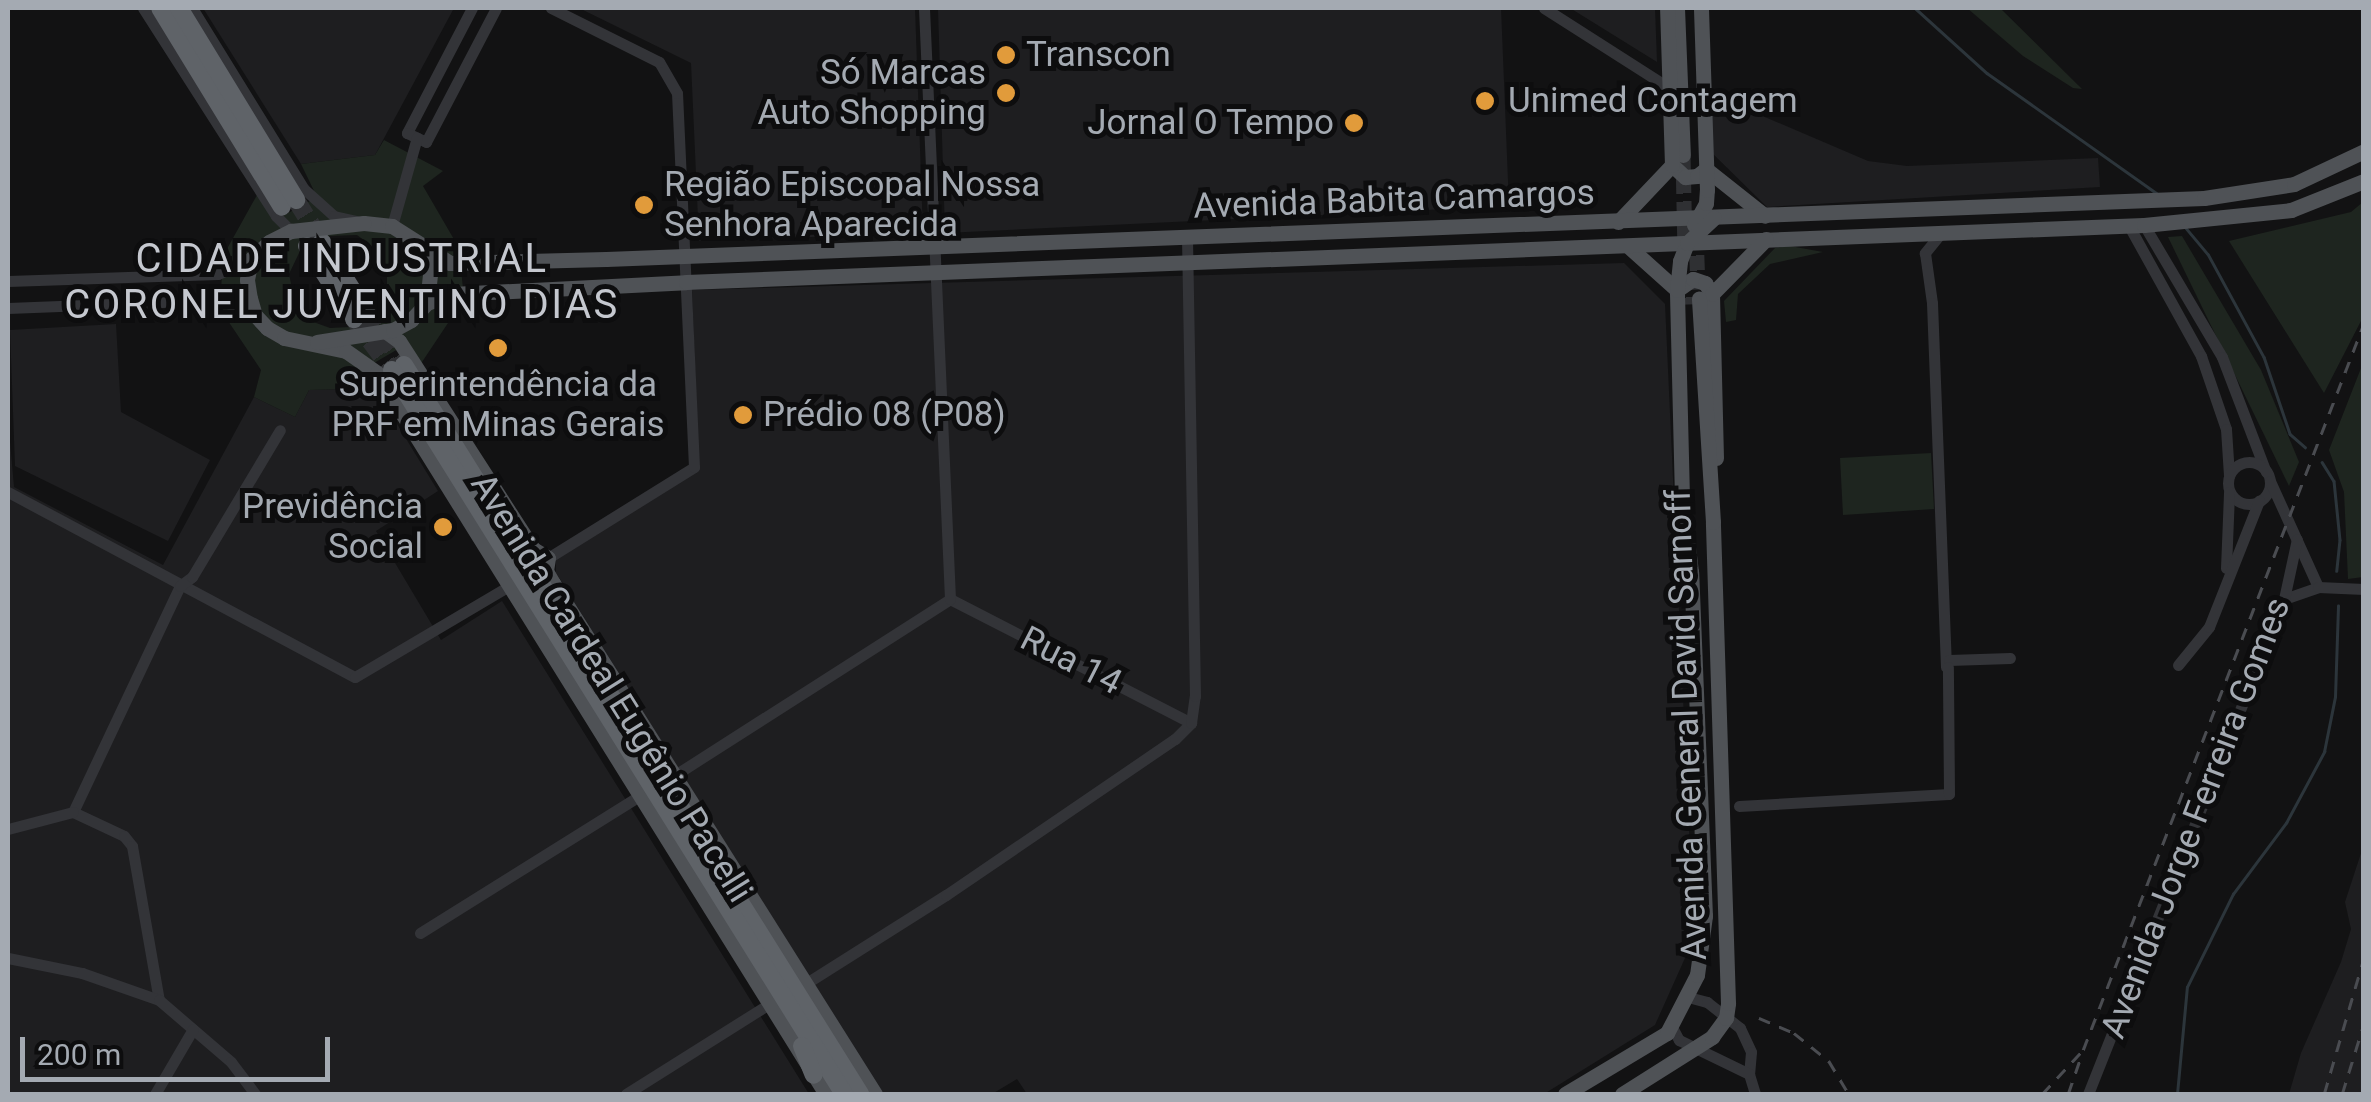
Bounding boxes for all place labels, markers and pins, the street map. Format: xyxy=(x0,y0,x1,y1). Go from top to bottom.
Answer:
place label: Transcon xyxy=(1026,34,1171,76)
marker: Transcon xyxy=(995,44,1017,66)
place label: Só Marcas Auto Shopping xyxy=(757,52,986,134)
place label: Unimed Contagem xyxy=(1508,80,1798,122)
marker: Só Marcas Auto Shopping xyxy=(995,82,1017,104)
marker: Unimed Contagem xyxy=(1472,88,1498,114)
place label: Jornal O Tempo xyxy=(1086,102,1334,144)
marker: Jornal O Tempo xyxy=(1343,112,1365,134)
place label: Região Episcopal Nossa Senhora Aparecida xyxy=(664,164,1040,246)
marker: Região Episcopal Nossa Senhora Aparecida xyxy=(633,194,655,216)
marker: Superintendência da PRF em Minas Gerais xyxy=(487,337,509,359)
place label: Superintendência da PRF em Minas Gerais xyxy=(332,364,664,446)
place label: Prédio 08 (P08) xyxy=(763,394,1006,436)
marker: Prédio 08 (P08) xyxy=(732,404,754,426)
place label: Previdência Social xyxy=(242,486,423,568)
marker: Previdência Social xyxy=(432,516,454,538)

